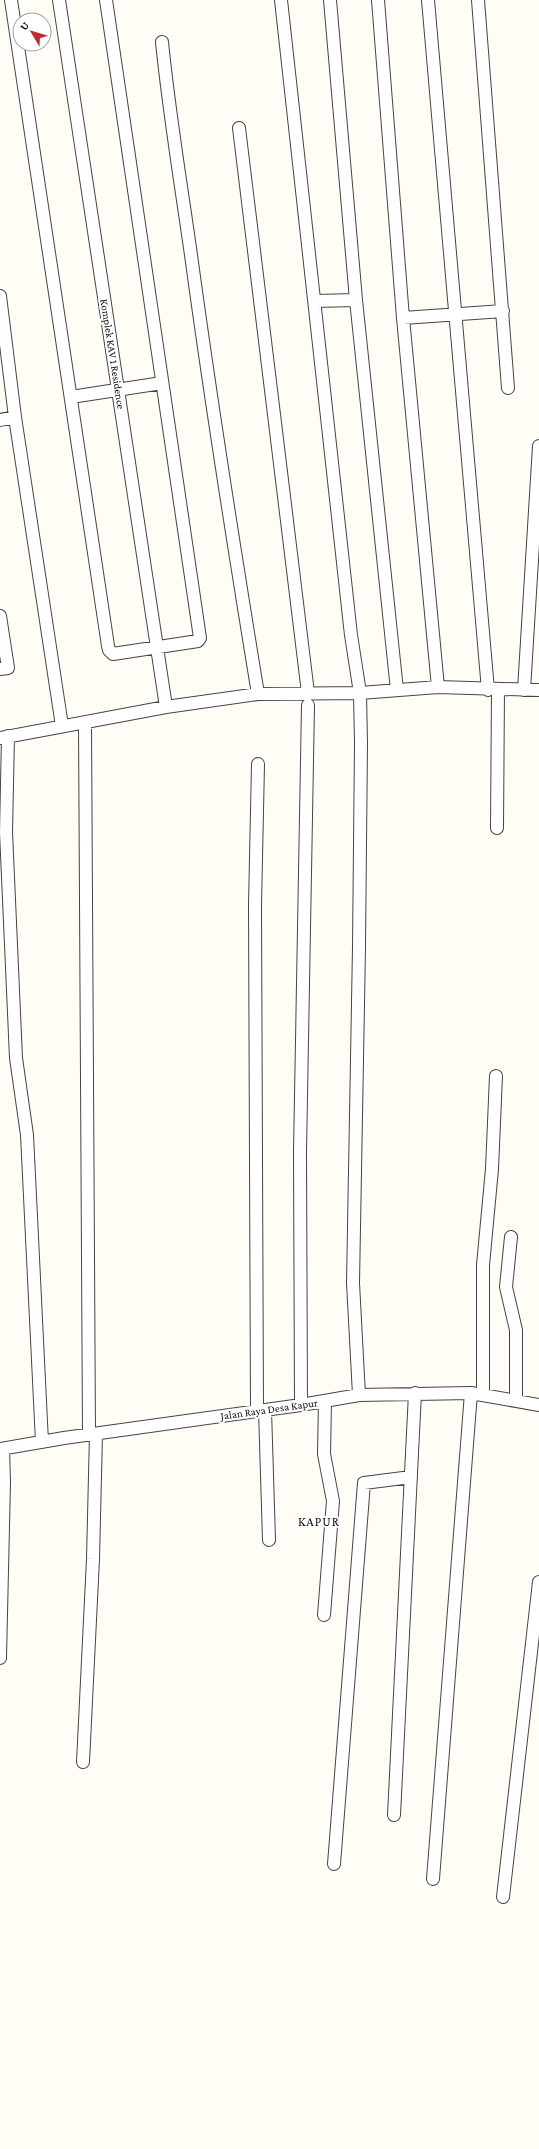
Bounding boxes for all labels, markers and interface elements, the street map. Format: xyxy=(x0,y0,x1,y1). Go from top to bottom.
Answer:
north arrow xyxy=(12,12,52,52)
text: U xyxy=(17,19,31,33)
street label: Komplek KAV 1 Residence xyxy=(97,298,128,410)
street label: Jalan Raya Desa Kapur xyxy=(219,1396,319,1423)
district label: KAPUR xyxy=(298,1514,340,1529)

